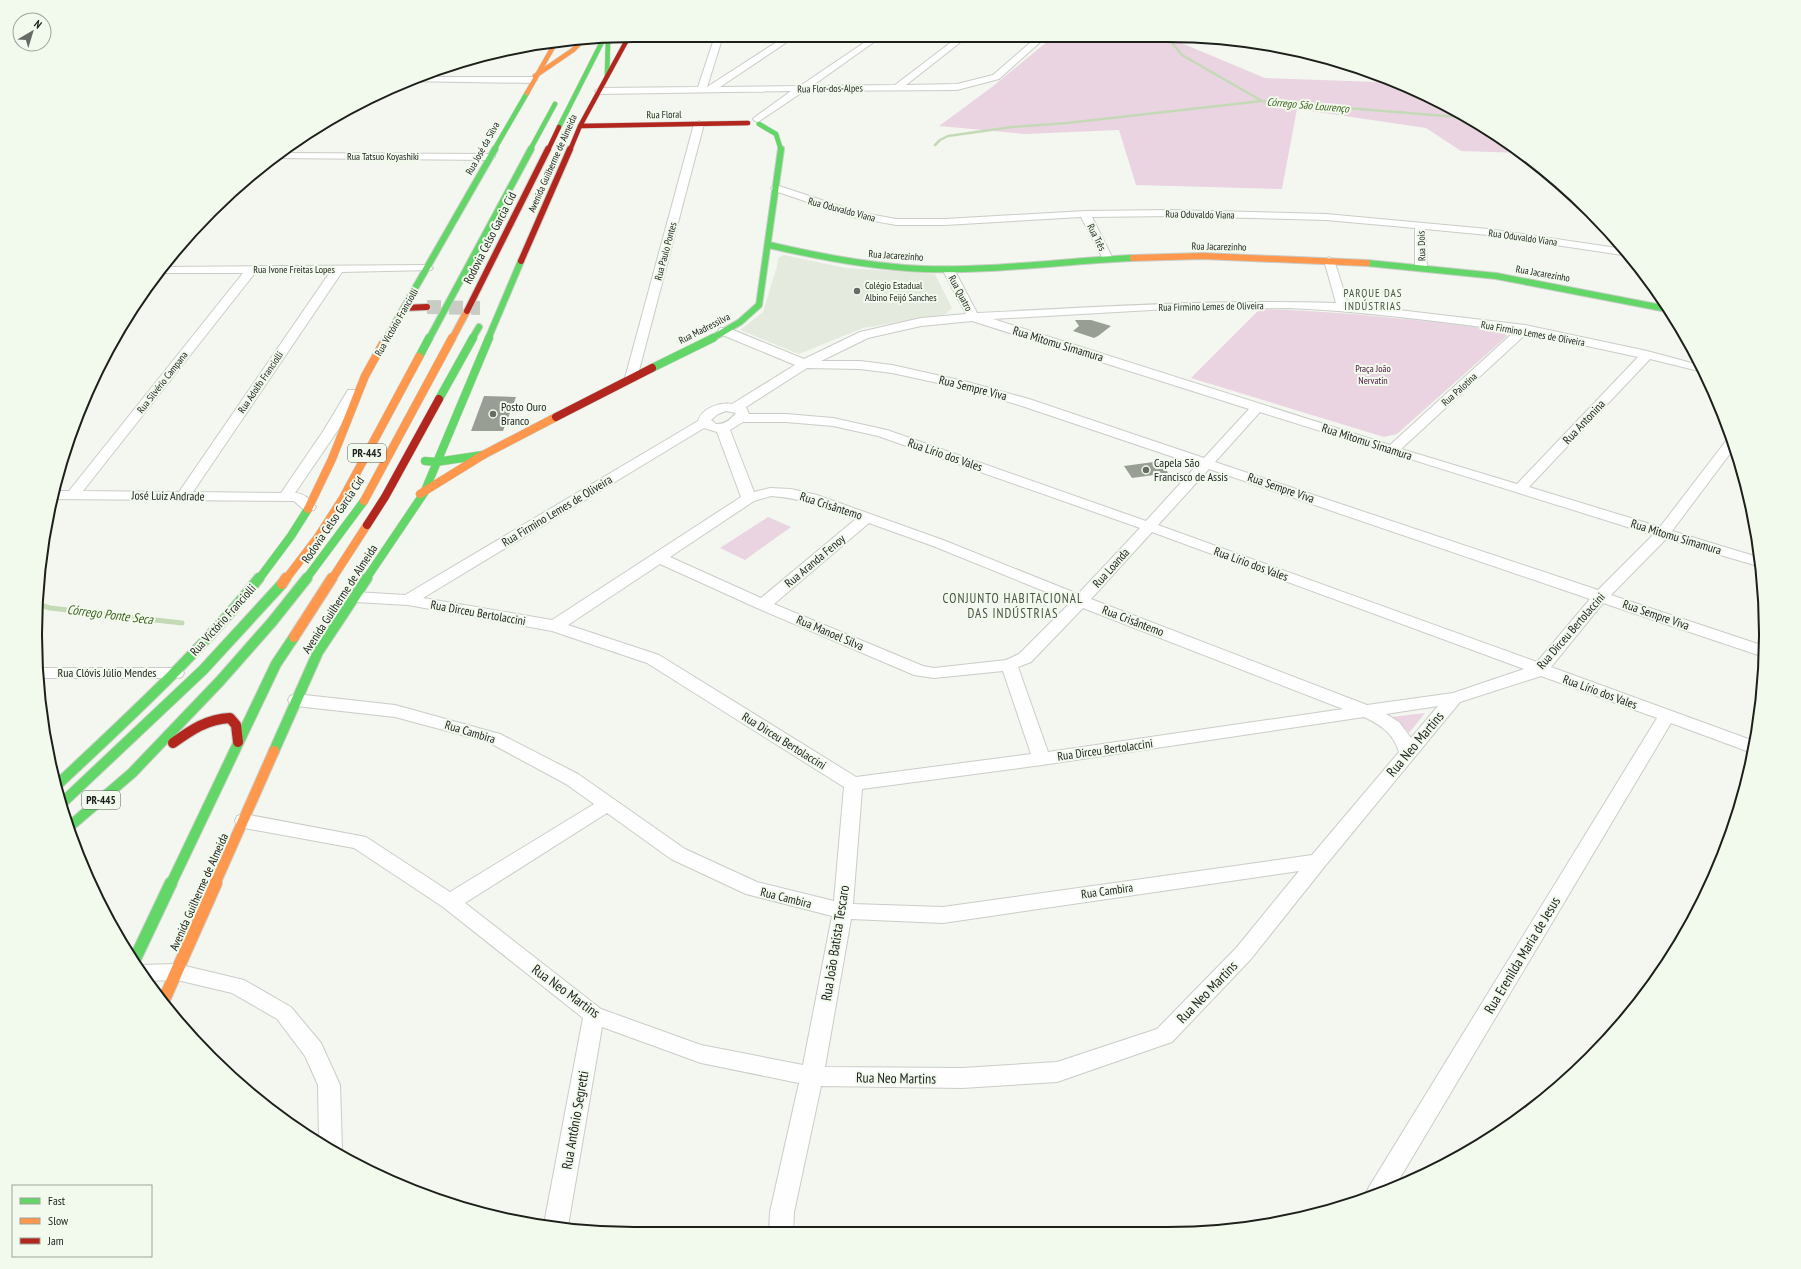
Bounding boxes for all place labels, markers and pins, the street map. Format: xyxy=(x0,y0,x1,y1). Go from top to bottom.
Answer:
place label: Colégio Estadual Albino Feijó Sanches xyxy=(865,279,937,304)
marker: Colégio Estadual Albino Feijó Sanches xyxy=(852,286,862,296)
place label: Posto Ouro Branco xyxy=(501,399,547,428)
marker: Posto Ouro Branco xyxy=(488,409,498,419)
place label: Capela São Francisco de Assis xyxy=(1154,455,1228,484)
marker: Capela São Francisco de Assis xyxy=(1141,465,1151,475)

